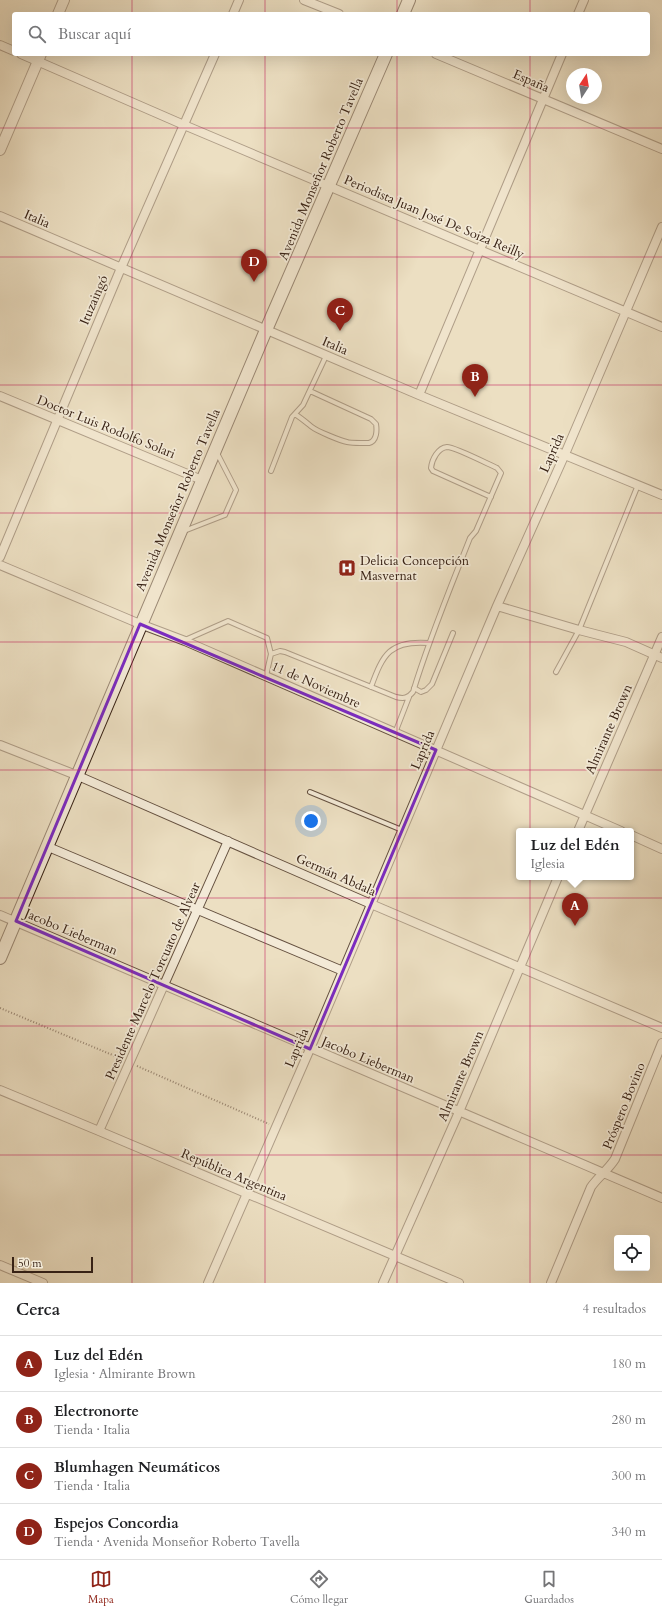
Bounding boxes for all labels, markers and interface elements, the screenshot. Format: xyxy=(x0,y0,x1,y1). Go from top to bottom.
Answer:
search box xyxy=(12,12,650,56)
icon: search xyxy=(26,23,48,45)
text: Buscar aquí xyxy=(58,24,131,44)
street label: España xyxy=(510,65,552,97)
north arrow xyxy=(566,68,602,104)
street label: Avenida Monseñor Roberto Tavella xyxy=(274,75,368,263)
street label: Periodista Juan José De Soiza Reilly xyxy=(341,171,527,263)
street label: Italia xyxy=(21,205,53,233)
pin: D xyxy=(241,249,267,282)
street label: Ituzaingó xyxy=(75,272,113,328)
pin: C xyxy=(327,298,353,331)
street label: Italia xyxy=(319,332,351,360)
pin: B xyxy=(462,364,488,397)
street label: Doctor Luis Rodolfo Solari xyxy=(34,391,178,463)
street label: Avenida Monseñor Roberto Tavella xyxy=(131,406,225,594)
street label: Laprida xyxy=(535,430,569,476)
place label: Delicia Concepción Masvernat xyxy=(360,552,470,585)
hospital icon: Delicia Concepción Masvernat xyxy=(337,558,357,578)
street label: 11 de Noviembre xyxy=(268,657,364,713)
street label: Almirante Brown xyxy=(581,681,637,777)
street label: Laprida xyxy=(407,727,440,773)
your location xyxy=(301,811,321,831)
popup xyxy=(516,828,634,880)
text: Luz del Edén xyxy=(530,835,620,855)
street label: Germán Abdala xyxy=(293,849,379,901)
text: Iglesia xyxy=(530,855,565,873)
street label: Presidente Marcelo Torcuato de Alvear xyxy=(101,879,205,1083)
pin: A xyxy=(562,893,588,926)
street label: Jacobo Lieberman xyxy=(20,903,121,960)
street label: Laprida xyxy=(281,1025,314,1071)
street label: Almirante Brown xyxy=(434,1027,488,1124)
street label: Jacobo Lieberman xyxy=(317,1031,418,1088)
street label: Próspero Bovino xyxy=(598,1060,650,1152)
street label: República Argentina xyxy=(178,1145,290,1206)
map controls xyxy=(614,1235,650,1271)
button: locate xyxy=(614,1235,650,1271)
scale bar xyxy=(12,1255,93,1274)
text: 50 m xyxy=(18,1256,42,1271)
text: Cerca xyxy=(16,1298,60,1321)
text: 4 resultados xyxy=(582,1300,646,1318)
text: Luz del Edén xyxy=(54,1345,143,1365)
text: A xyxy=(24,1355,34,1373)
text: 180 m xyxy=(612,1355,646,1373)
text: Iglesia · Almirante Brown xyxy=(54,1365,196,1383)
text: Electronorte xyxy=(54,1401,139,1421)
text: B xyxy=(24,1411,34,1429)
text: 280 m xyxy=(612,1411,646,1429)
text: Tienda · Italia xyxy=(54,1421,130,1439)
text: Blumhagen Neumáticos xyxy=(54,1457,220,1477)
text: C xyxy=(24,1467,34,1485)
text: 300 m xyxy=(612,1467,646,1485)
text: Tienda · Italia xyxy=(54,1477,130,1495)
text: Espejos Concordia xyxy=(54,1513,179,1533)
text: D xyxy=(23,1523,35,1541)
text: 340 m xyxy=(612,1523,646,1541)
text: Tienda · Avenida Monseñor Roberto Tavella xyxy=(54,1533,300,1551)
tab: Mapa xyxy=(88,1568,114,1607)
tab: Cómo llegar xyxy=(290,1568,348,1607)
tab: Guardados xyxy=(524,1568,574,1607)

